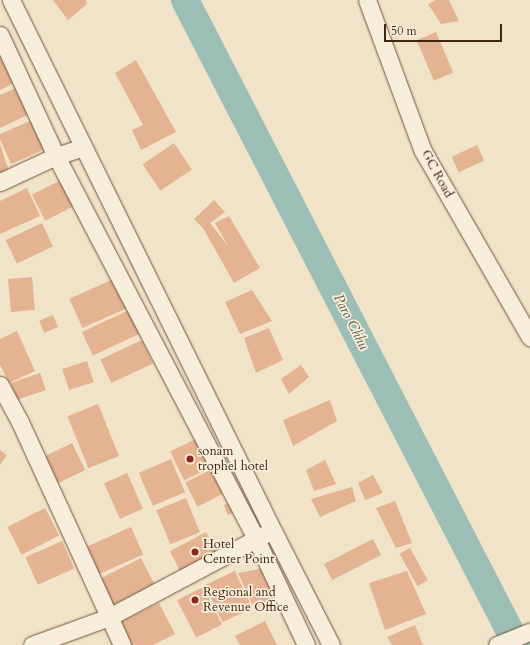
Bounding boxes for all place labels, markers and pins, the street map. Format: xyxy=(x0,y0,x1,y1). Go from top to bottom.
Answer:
place label: sonam trophel hotel xyxy=(198,444,268,475)
marker: sonam trophel hotel xyxy=(185,454,195,464)
place label: Hotel Center Point xyxy=(203,537,274,568)
marker: Hotel Center Point xyxy=(190,547,200,557)
place label: Regional and Revenue Office xyxy=(203,585,289,616)
marker: Regional and Revenue Office xyxy=(190,595,200,605)

